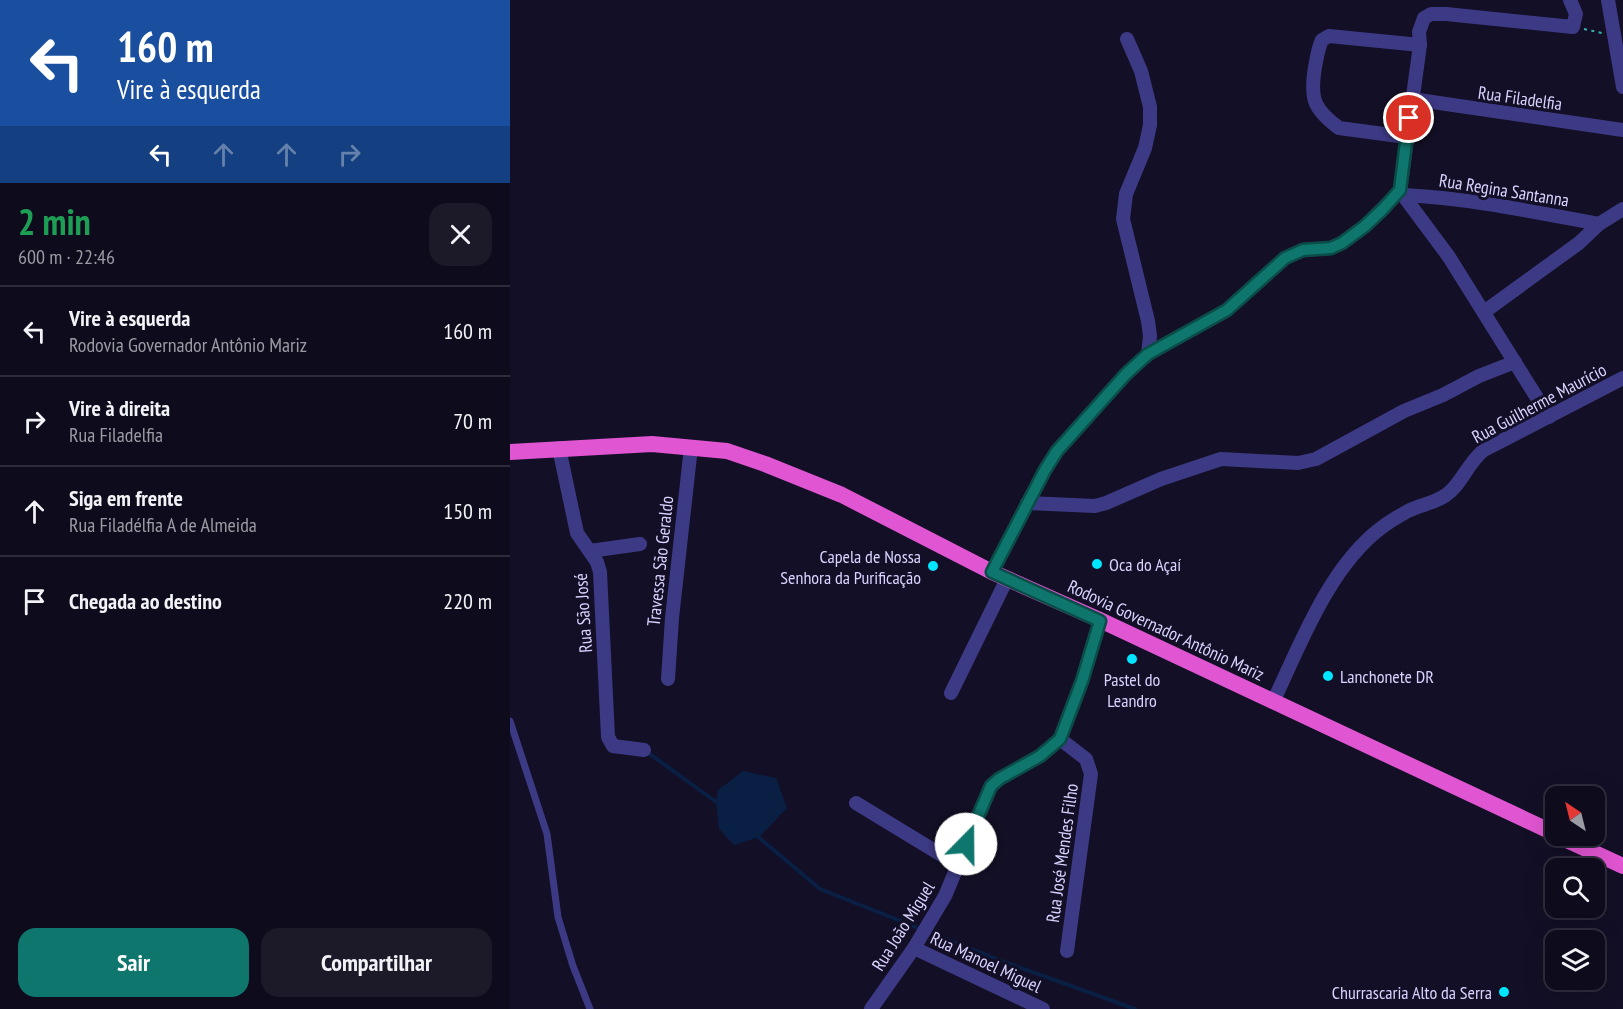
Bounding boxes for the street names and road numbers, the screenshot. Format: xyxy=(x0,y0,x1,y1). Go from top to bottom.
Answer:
street label: Rua Filadelfia xyxy=(1476,81,1564,115)
street label: Rua Regina Santanna xyxy=(1437,168,1571,212)
street label: Rua Guilherme Maurício xyxy=(1468,358,1610,448)
street label: Travessa São Geraldo xyxy=(642,494,678,627)
street label: Rua São José xyxy=(569,572,597,654)
street label: Rodovia Governador Antônio Mariz xyxy=(1064,574,1268,686)
street label: Rua José Mendes Filho xyxy=(1041,782,1083,924)
street label: Rua João Miguel xyxy=(866,876,940,975)
street label: Rua Manoel Miguel xyxy=(927,926,1046,998)

